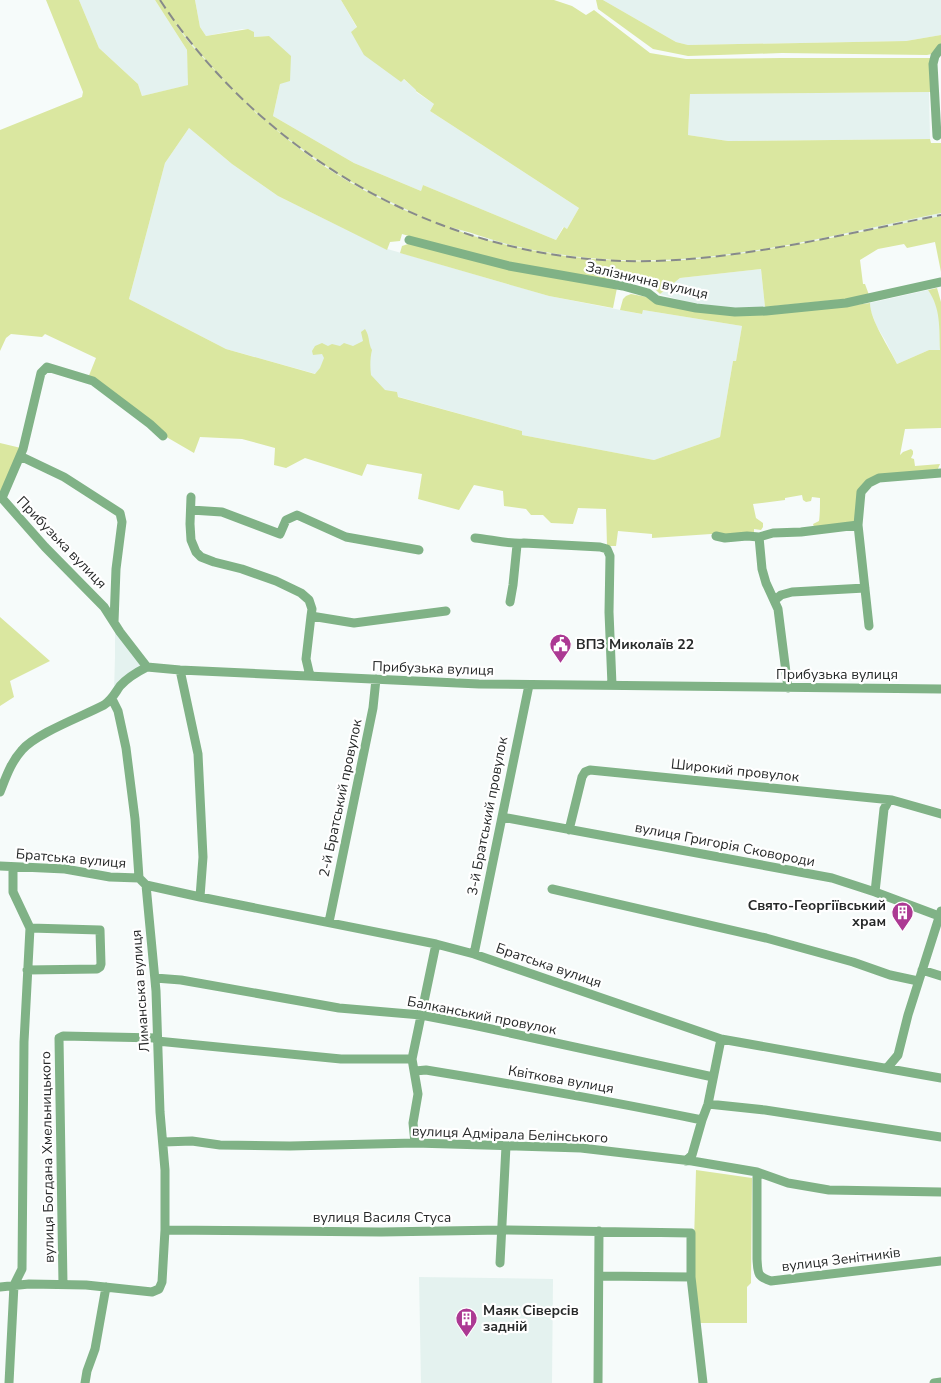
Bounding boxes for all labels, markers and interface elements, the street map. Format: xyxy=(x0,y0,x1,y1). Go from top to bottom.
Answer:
street label: Залізнична вулиця xyxy=(584,257,710,304)
street label: Прибузька вулиця xyxy=(12,492,111,593)
public building icon: ВПЗ Миколаїв 22 xyxy=(548,632,572,663)
place label: ВПЗ Миколаїв 22 xyxy=(576,635,694,654)
street label: Прибузька вулиця xyxy=(372,657,494,680)
street label: Прибузька вулиця xyxy=(776,665,898,684)
street label: 2-й Братський провулок xyxy=(314,717,367,879)
street label: 3-й Братський провулок xyxy=(463,735,512,897)
street label: Широкий провулок xyxy=(670,754,801,787)
street label: вулиця Григорія Сковороди xyxy=(633,818,817,871)
street label: Братська вулиця xyxy=(15,844,127,873)
place label: Свято-Георгіївський храм xyxy=(748,896,886,931)
building icon: Свято-Георгіївський храм xyxy=(890,901,914,932)
street label: Лиманська вулиця xyxy=(127,929,154,1053)
street label: Братська вулиця xyxy=(493,938,604,992)
street label: Балканський провулок xyxy=(406,992,559,1039)
street label: вулиця Богдана Хмельницького xyxy=(36,1051,59,1263)
street label: Квіткова вулиця xyxy=(507,1061,615,1098)
street label: вулиця Адмірала Белінського xyxy=(412,1122,608,1147)
street label: вулиця Василя Стуса xyxy=(313,1208,451,1227)
street label: вулиця Зенітників xyxy=(781,1243,902,1276)
place label: Маяк Сіверсів задній xyxy=(483,1301,579,1336)
building icon: Маяк Сіверсів задній xyxy=(455,1306,479,1337)

